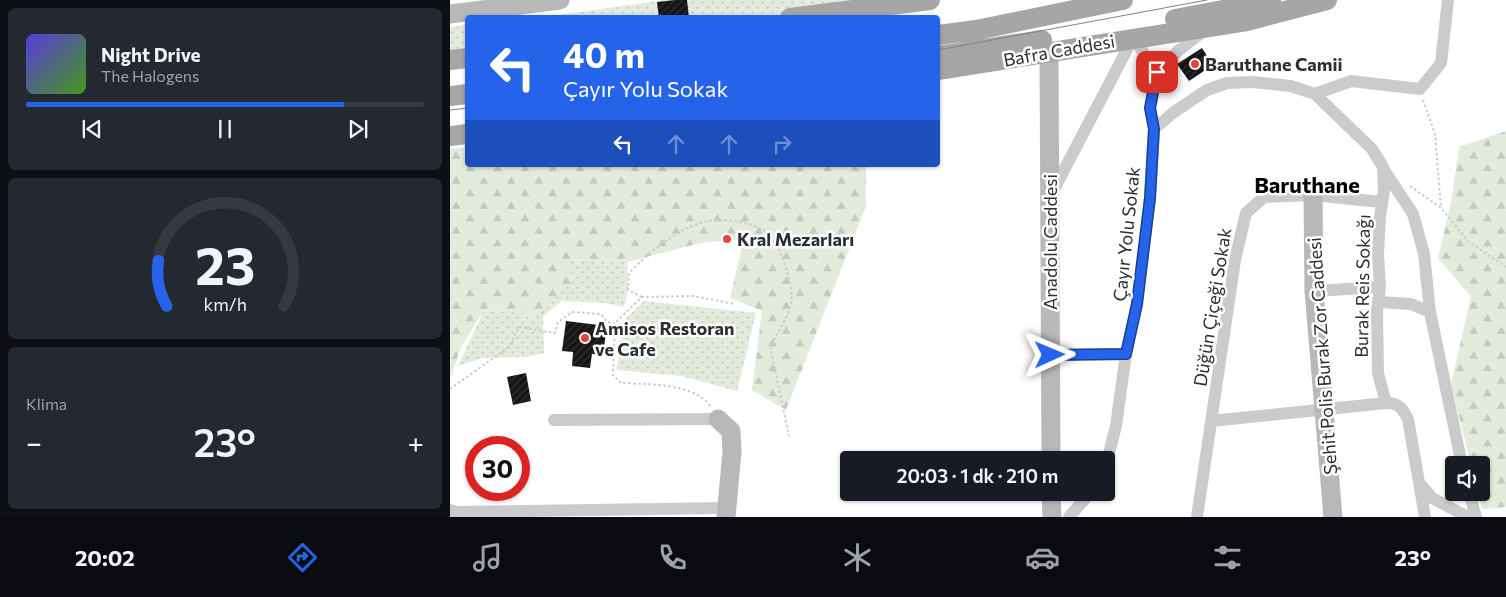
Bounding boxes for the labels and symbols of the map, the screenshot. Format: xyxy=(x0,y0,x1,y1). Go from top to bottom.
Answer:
street label: Bafra Caddesi xyxy=(1002,29,1116,71)
pin xyxy=(1136,51,1178,93)
place label: Baruthane Camii xyxy=(1205,53,1342,75)
marker: Baruthane Camii xyxy=(1189,58,1201,70)
street label: Çayır Yolu Sokak xyxy=(1108,165,1144,302)
district label: Baruthane xyxy=(1254,171,1360,198)
street label: Anadolu Caddesi xyxy=(1039,174,1061,310)
street label: Burak Reis Sokağı xyxy=(1350,214,1374,358)
street label: Düğün Çiçeği Sokak xyxy=(1189,226,1235,388)
place label: Kral Mezarları xyxy=(737,228,854,250)
marker: Kral Mezarları xyxy=(721,233,733,245)
street label: Şehit Polis Burak Zor Caddesi xyxy=(1303,237,1341,475)
place label: Amisos Restoran ve Cafe xyxy=(595,317,734,360)
position arrow xyxy=(1023,328,1075,380)
marker: Amisos Restoran ve Cafe xyxy=(579,332,591,344)
speed limit sign: 30 xyxy=(465,436,530,501)

